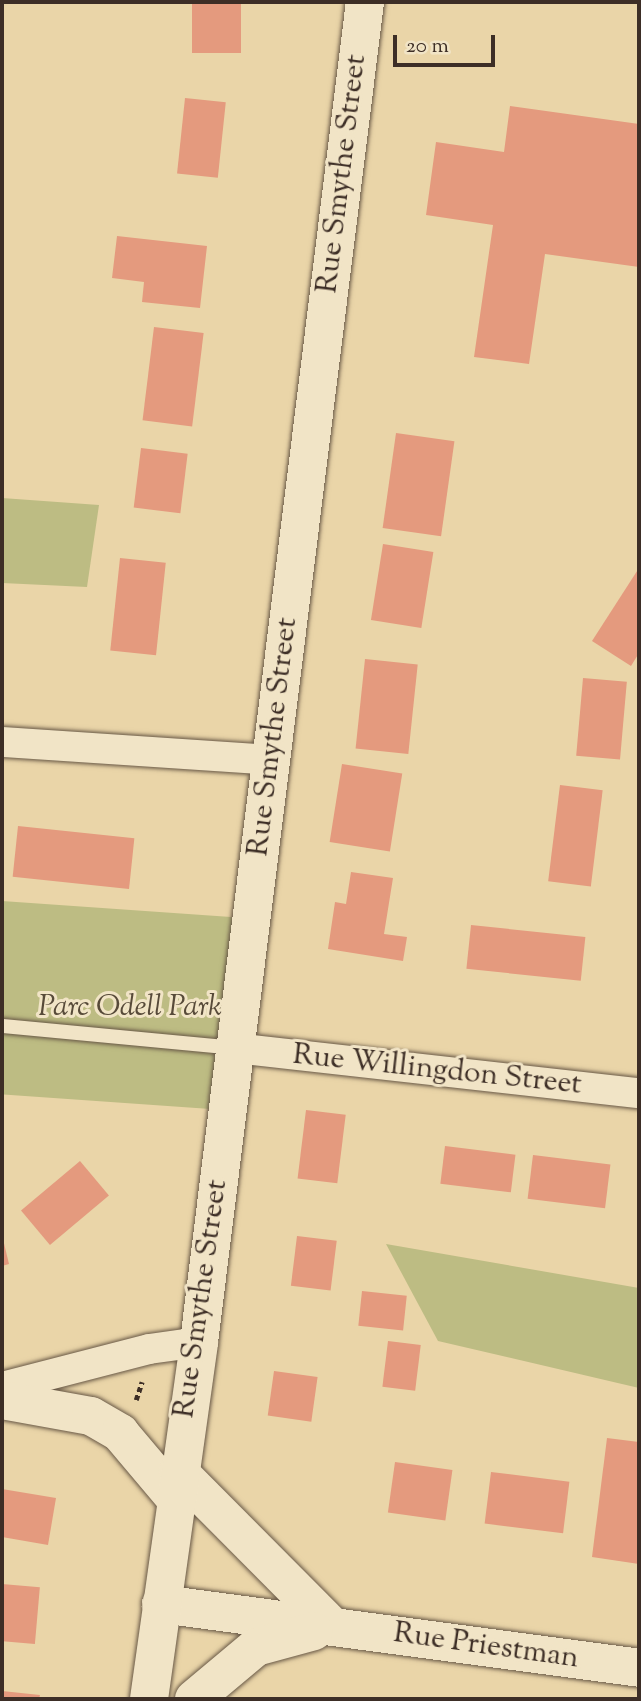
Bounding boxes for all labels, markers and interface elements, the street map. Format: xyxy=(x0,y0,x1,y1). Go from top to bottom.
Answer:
scale bar xyxy=(396,21,498,65)
text: 20 m xyxy=(406,32,449,62)
street label: Rue Smythe Street xyxy=(310,52,376,296)
street label: Rue Smythe Street xyxy=(241,615,307,859)
park label: Parc Odell Park xyxy=(38,990,222,1026)
street label: Rue Willingdon Street xyxy=(291,1038,583,1104)
street label: Rue Smythe Street xyxy=(167,1177,237,1421)
street label: Rue Priestman xyxy=(391,1616,581,1678)

